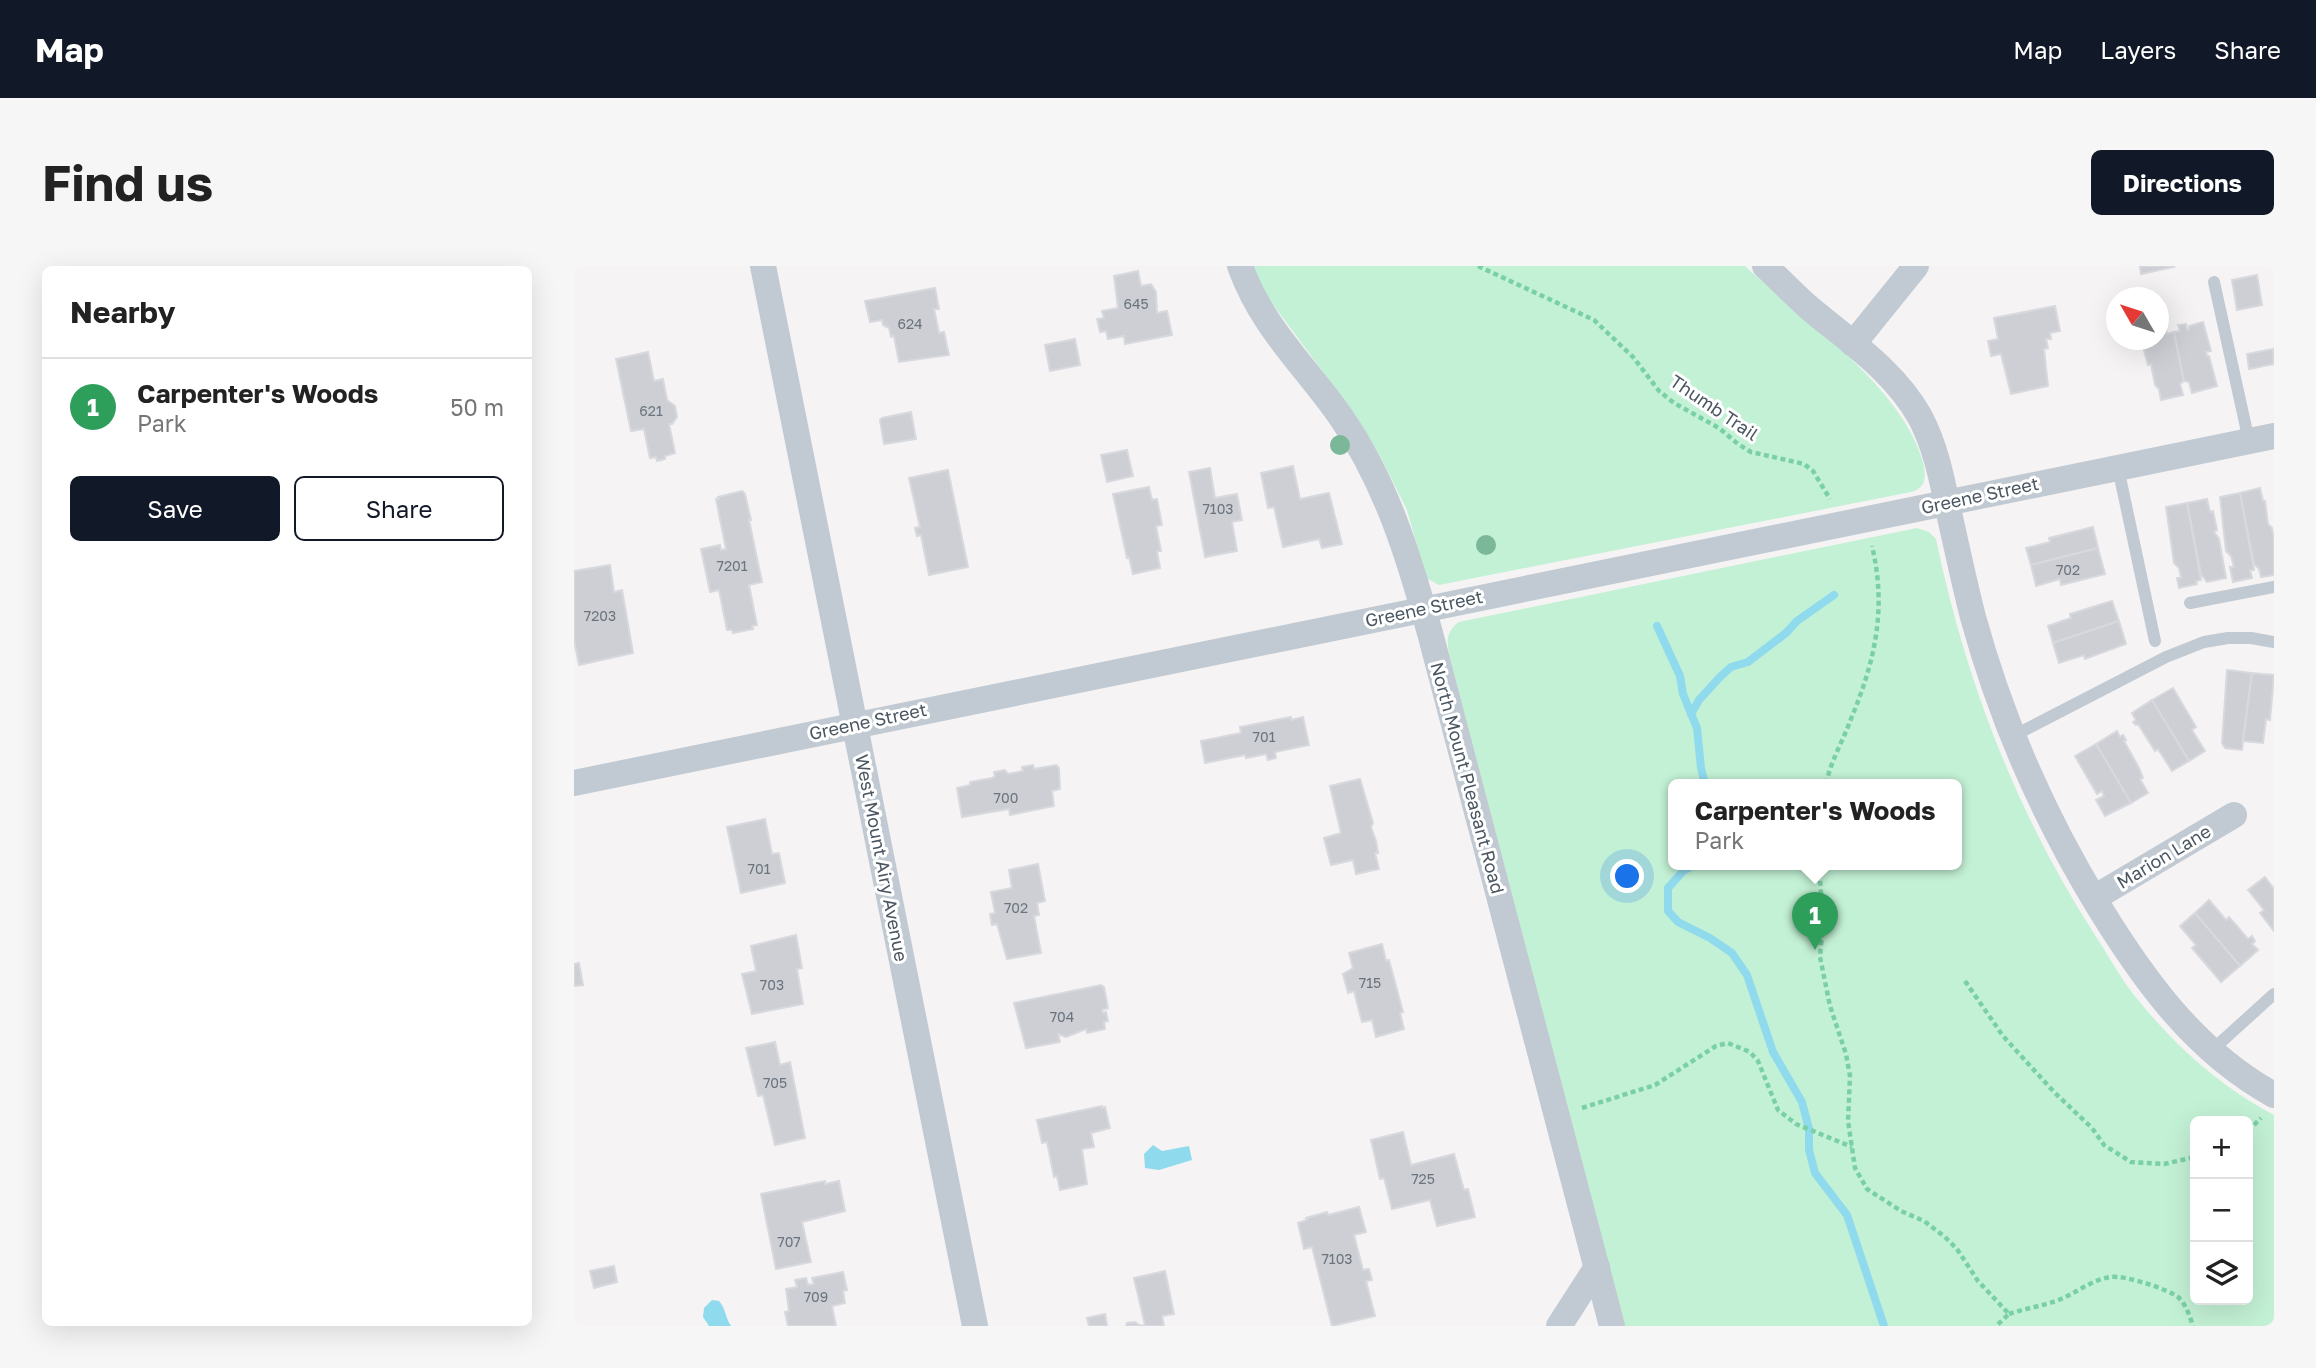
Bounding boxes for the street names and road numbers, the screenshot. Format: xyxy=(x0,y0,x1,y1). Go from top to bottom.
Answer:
street label: Thumb Trail xyxy=(1666,370,1763,445)
street label: Greene Street xyxy=(1919,472,2041,518)
street label: Greene Street xyxy=(1363,585,1485,631)
street label: North Mount Pleasant Road xyxy=(1426,660,1509,896)
street label: Greene Street xyxy=(807,698,929,744)
street label: West Mount Airy Avenue xyxy=(851,752,913,963)
street label: Marion Lane xyxy=(2112,819,2215,893)

